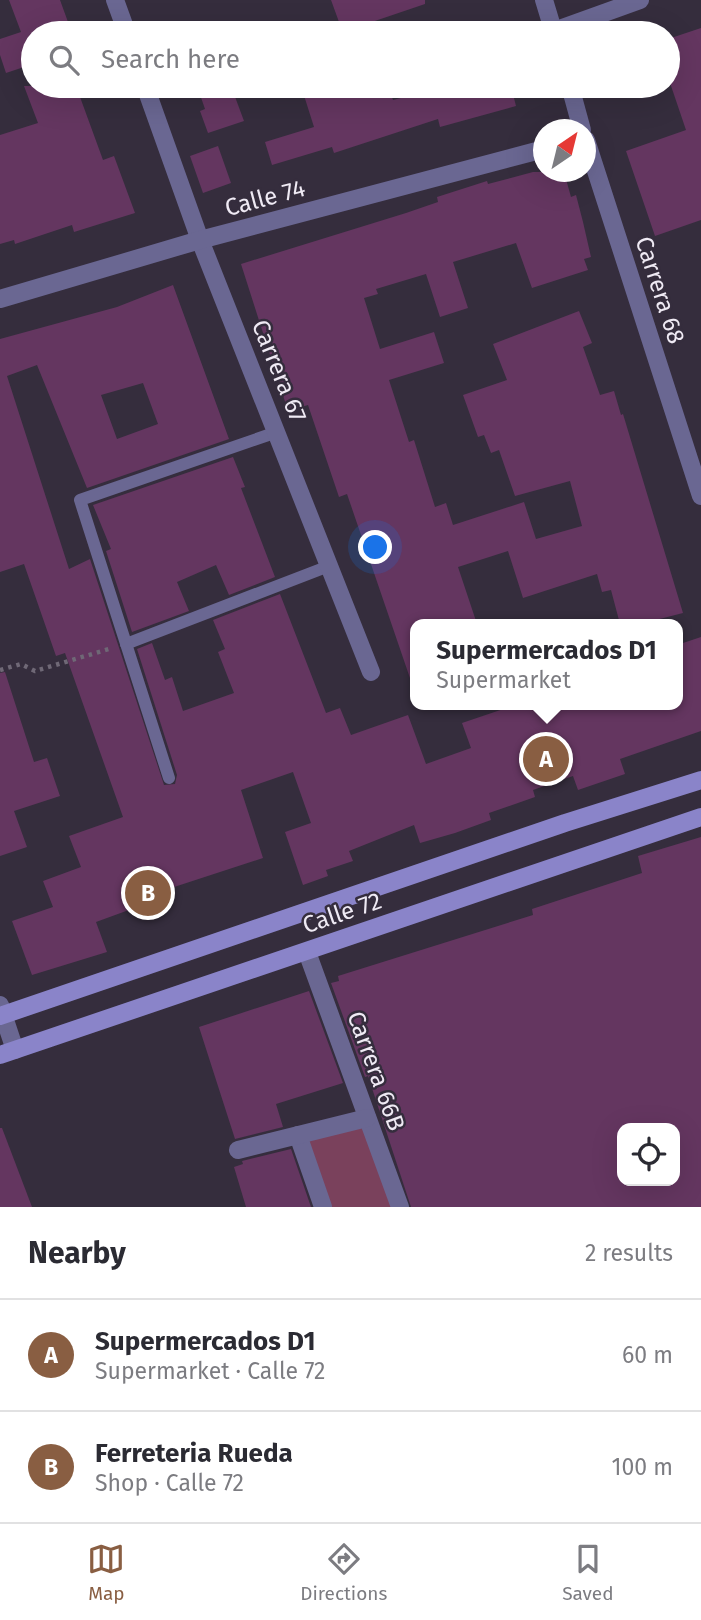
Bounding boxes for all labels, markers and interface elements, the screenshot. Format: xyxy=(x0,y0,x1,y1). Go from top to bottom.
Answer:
search box xyxy=(21,21,680,98)
icon: search xyxy=(45,41,83,79)
text: Search here xyxy=(101,44,240,75)
north arrow xyxy=(533,119,596,182)
street label: Calle 74 xyxy=(222,174,308,222)
street label: Carrera 68 xyxy=(630,233,690,347)
street label: Carrera 67 xyxy=(246,316,312,426)
your location xyxy=(358,530,392,564)
popup xyxy=(410,619,683,710)
text: Supermercados D1 xyxy=(436,635,657,666)
text: Supermarket xyxy=(436,666,571,694)
pin: A xyxy=(523,733,569,785)
pin: B xyxy=(125,867,171,919)
street label: Calle 72 xyxy=(299,886,385,940)
street label: Carrera 66B xyxy=(341,1007,411,1135)
map controls xyxy=(617,1123,680,1186)
button: locate xyxy=(617,1123,680,1186)
text: Nearby xyxy=(28,1235,126,1271)
text: 2 results xyxy=(585,1239,673,1267)
text: Supermercados D1 xyxy=(95,1326,316,1357)
text: A xyxy=(44,1341,58,1369)
text: 60 m xyxy=(622,1341,673,1369)
text: Supermarket · Calle 72 xyxy=(95,1357,325,1385)
text: Ferreteria Rueda xyxy=(95,1438,293,1469)
text: B xyxy=(44,1453,58,1481)
text: 100 m xyxy=(612,1453,673,1481)
text: Shop · Calle 72 xyxy=(95,1469,244,1497)
tab: Map xyxy=(87,1540,125,1605)
tab: Directions xyxy=(300,1540,387,1605)
tab: Saved xyxy=(562,1540,614,1605)

